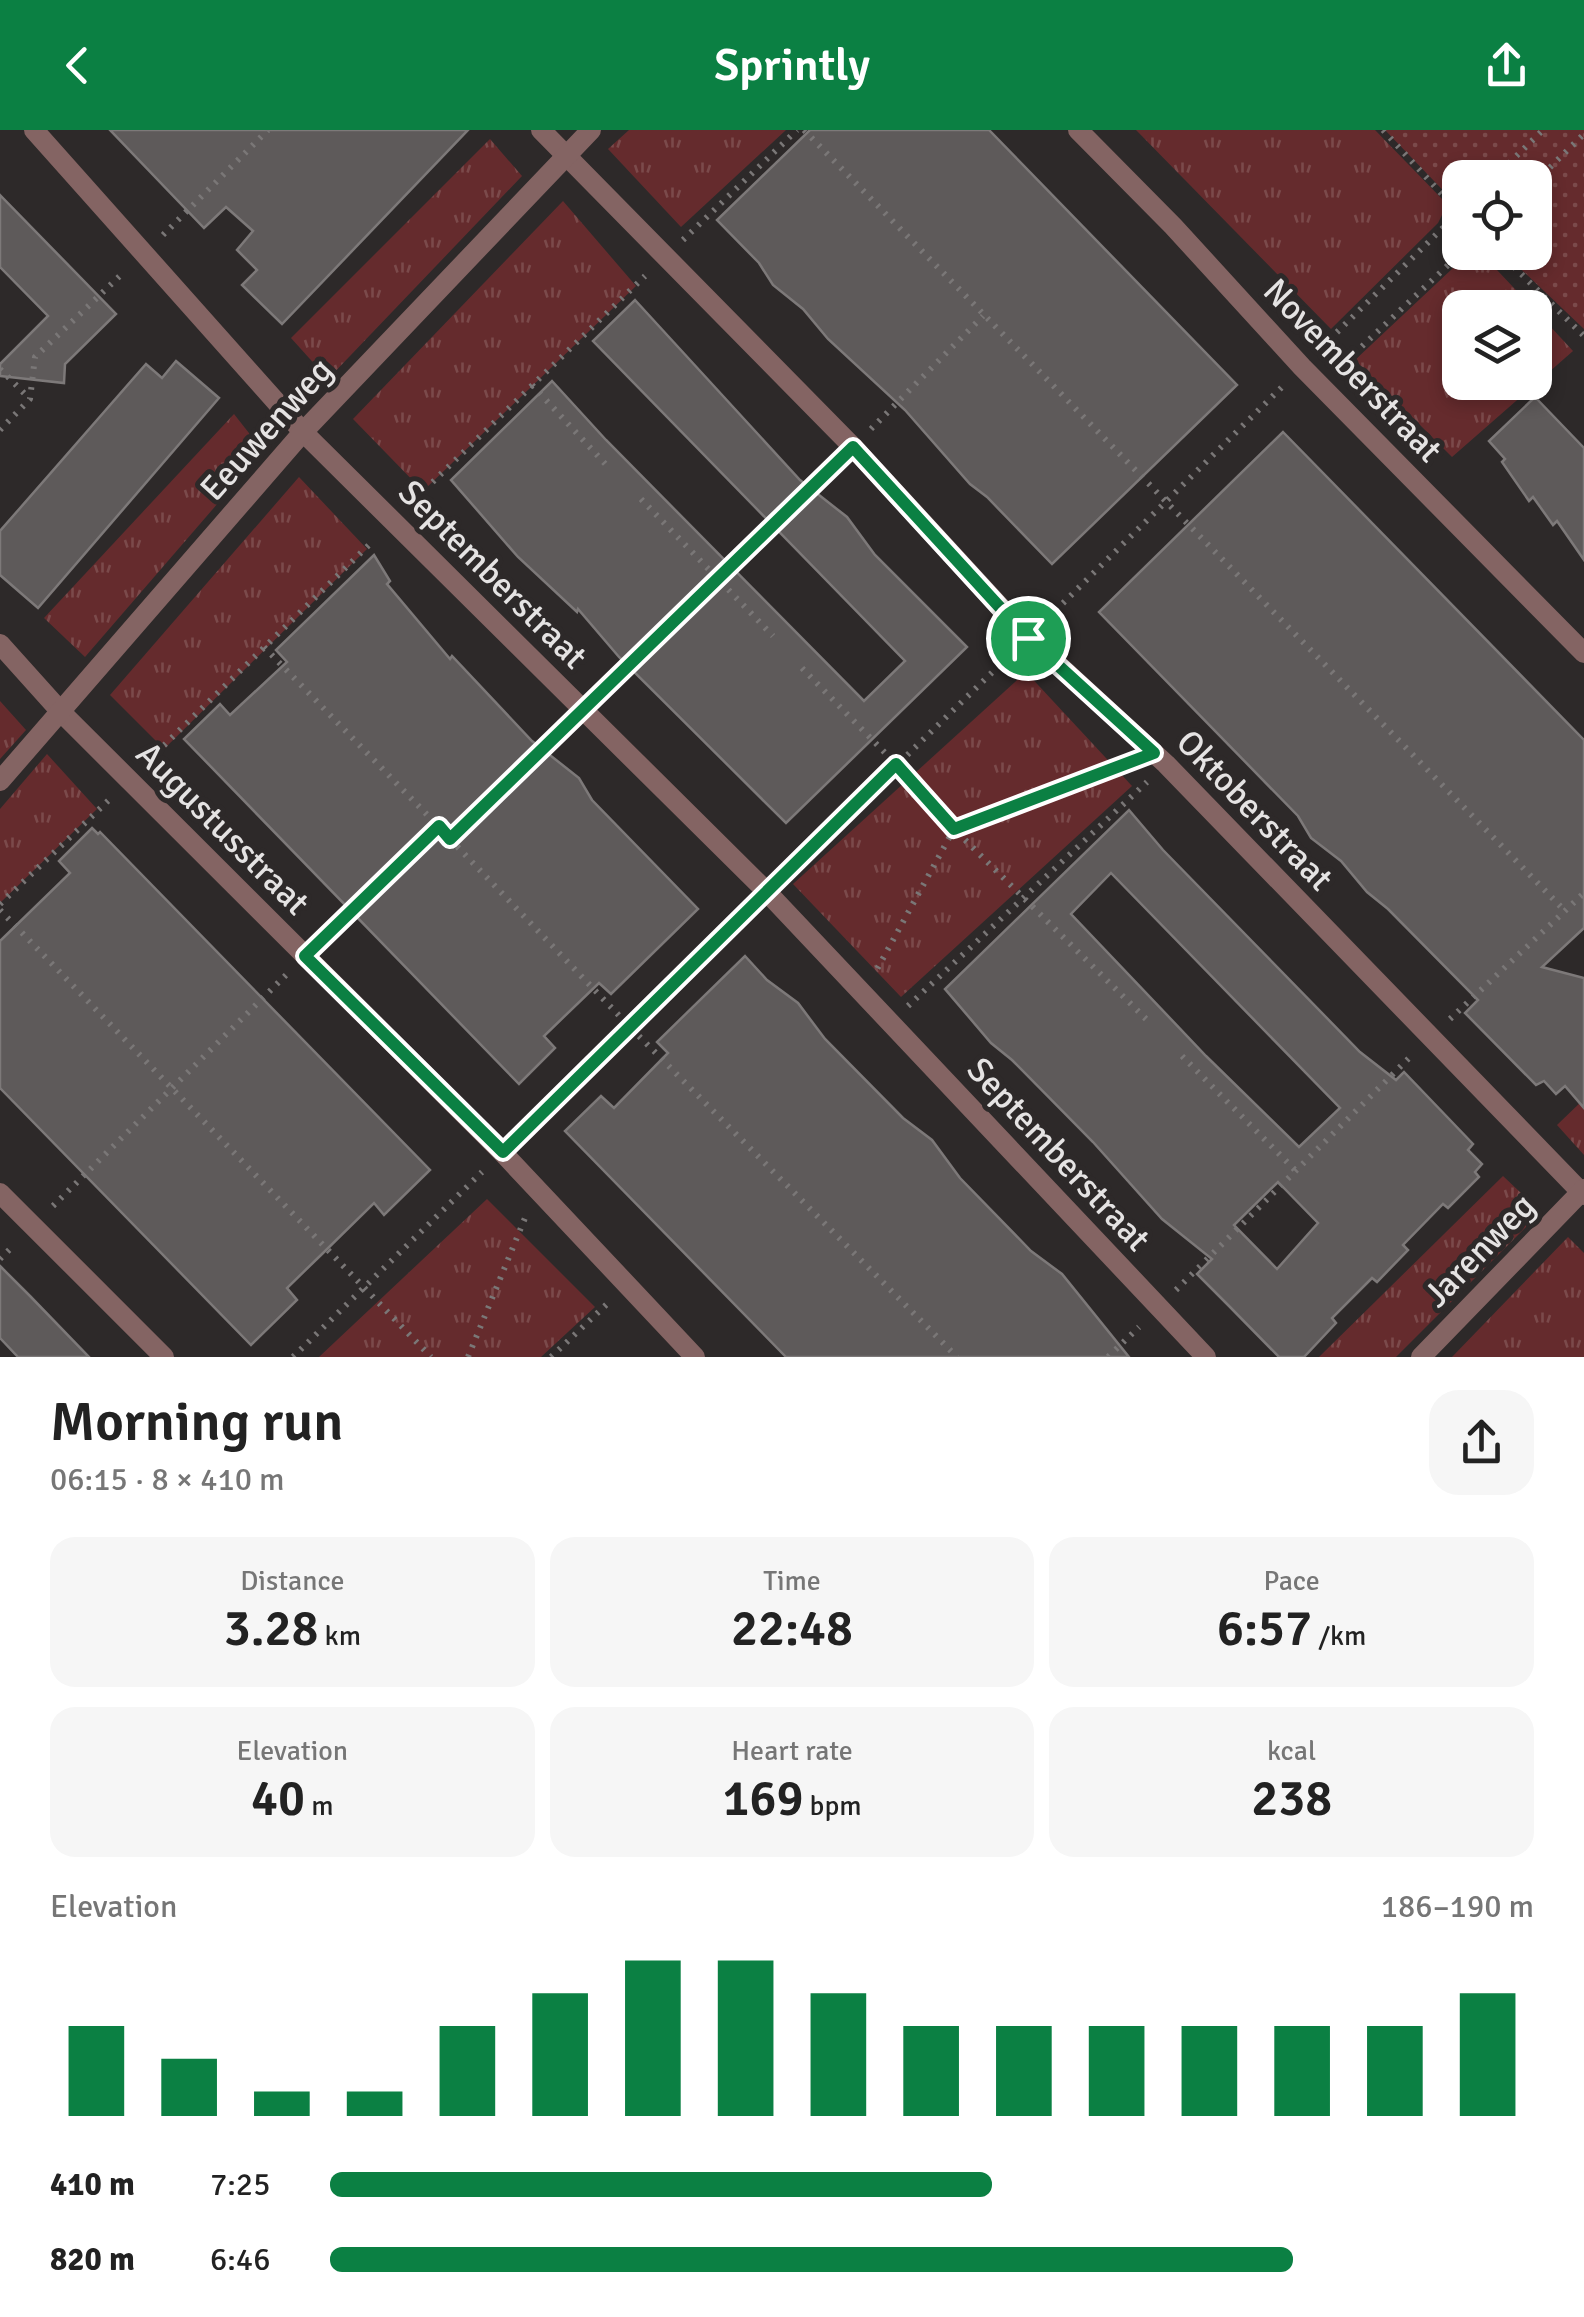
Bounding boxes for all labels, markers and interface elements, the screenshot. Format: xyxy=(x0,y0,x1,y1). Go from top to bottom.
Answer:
icon: back xyxy=(50,38,105,93)
text: Sprintly xyxy=(714,38,870,93)
icon: share xyxy=(1479,38,1534,93)
map controls xyxy=(1442,160,1552,400)
button: locate xyxy=(1442,160,1552,270)
street label: Novemberstraat xyxy=(1254,269,1451,471)
button: layers xyxy=(1442,290,1552,400)
street label: Eeuwenweg xyxy=(191,349,342,510)
street label: Septemberstraat xyxy=(389,471,596,678)
pin xyxy=(986,596,1071,681)
icon: arrive xyxy=(1001,611,1056,666)
street label: Oktoberstraat xyxy=(1167,721,1342,900)
street label: Augustusstraat xyxy=(127,733,318,924)
street label: Septemberstraat xyxy=(958,1049,1159,1260)
street label: Jarenweg xyxy=(1415,1184,1544,1316)
text: Morning run xyxy=(50,1388,343,1456)
button: share xyxy=(1429,1390,1534,1495)
text: 06:15 · 8 × 410 m xyxy=(50,1460,285,1499)
text: Distance xyxy=(240,1564,344,1598)
text: Time xyxy=(763,1564,821,1598)
text: Pace xyxy=(1263,1564,1320,1598)
text: 3.28 xyxy=(224,1598,318,1660)
text: 22:48 xyxy=(731,1598,853,1660)
text: 6:57 xyxy=(1217,1598,1312,1660)
text: km xyxy=(318,1619,361,1653)
text: /km xyxy=(1312,1619,1366,1653)
text: Elevation xyxy=(237,1734,348,1768)
text: Heart rate xyxy=(731,1734,853,1768)
text: kcal xyxy=(1267,1734,1316,1768)
text: 40 xyxy=(251,1768,305,1830)
text: 169 xyxy=(722,1768,803,1830)
text: 238 xyxy=(1251,1768,1332,1830)
text: m xyxy=(305,1789,334,1823)
text: bpm xyxy=(803,1789,862,1823)
text: Elevation xyxy=(50,1887,177,1926)
text: 186–190 m xyxy=(1381,1887,1534,1926)
text: 410 m xyxy=(50,2165,135,2204)
text: 7:25 xyxy=(210,2165,270,2204)
text: 820 m xyxy=(50,2240,135,2279)
text: 6:46 xyxy=(210,2240,270,2279)

